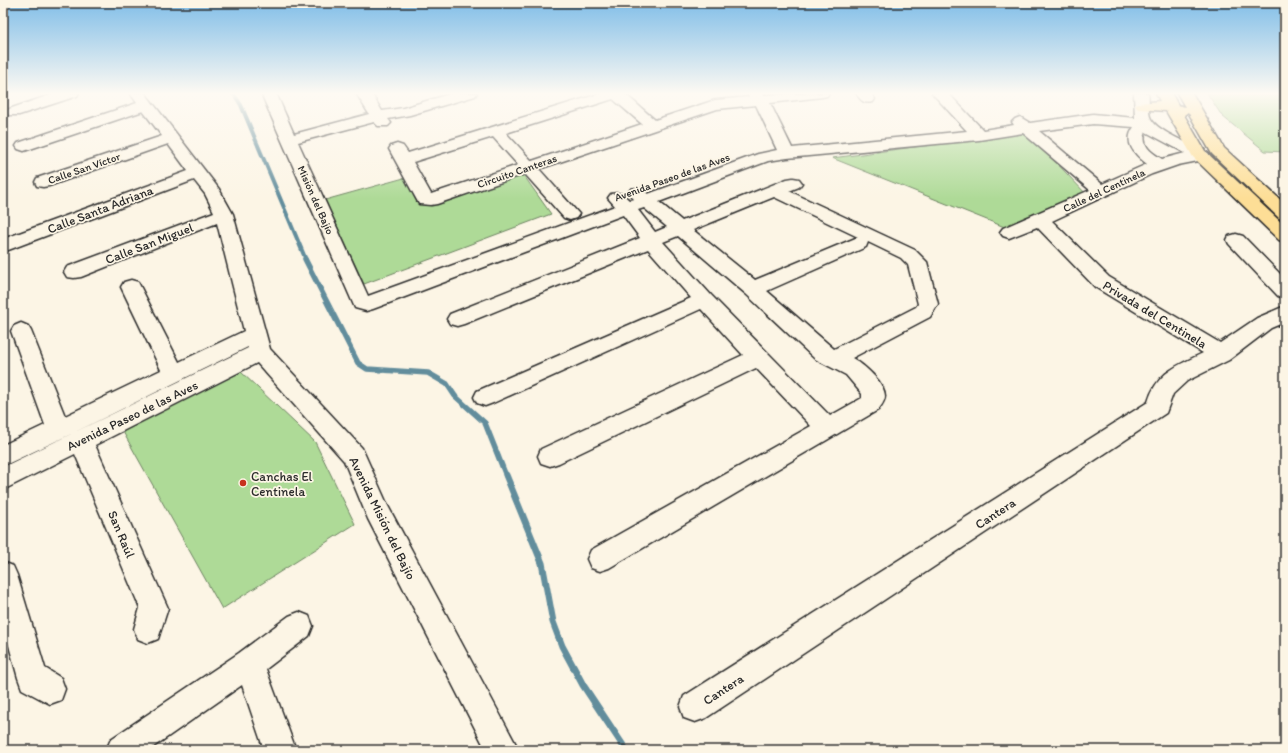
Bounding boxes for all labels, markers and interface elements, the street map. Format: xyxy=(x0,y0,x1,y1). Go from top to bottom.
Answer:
street label: Calle San Víctor xyxy=(46,150,123,187)
street label: Avenida Paseo de las Aves xyxy=(613,151,732,204)
street label: Circuito Canteras xyxy=(476,152,559,191)
street label: Misión del Bajío xyxy=(295,164,337,237)
street label: Calle del Centinela xyxy=(1061,166,1148,215)
street label: Calle Santa Adriana xyxy=(45,182,155,237)
street label: Calle San Miguel xyxy=(103,220,196,267)
street label: Privada del Centinela xyxy=(1100,278,1210,352)
street label: Avenida Paseo de las Aves xyxy=(64,377,200,454)
street label: Avenida Misión del Bajío xyxy=(346,454,419,582)
place label: Canchas El Centinela xyxy=(251,469,313,499)
marker: Canchas El Centinela xyxy=(238,478,248,488)
street label: Cantera xyxy=(972,495,1019,532)
street label: San Raúl xyxy=(105,508,138,560)
street label: Cantera xyxy=(700,671,747,708)

